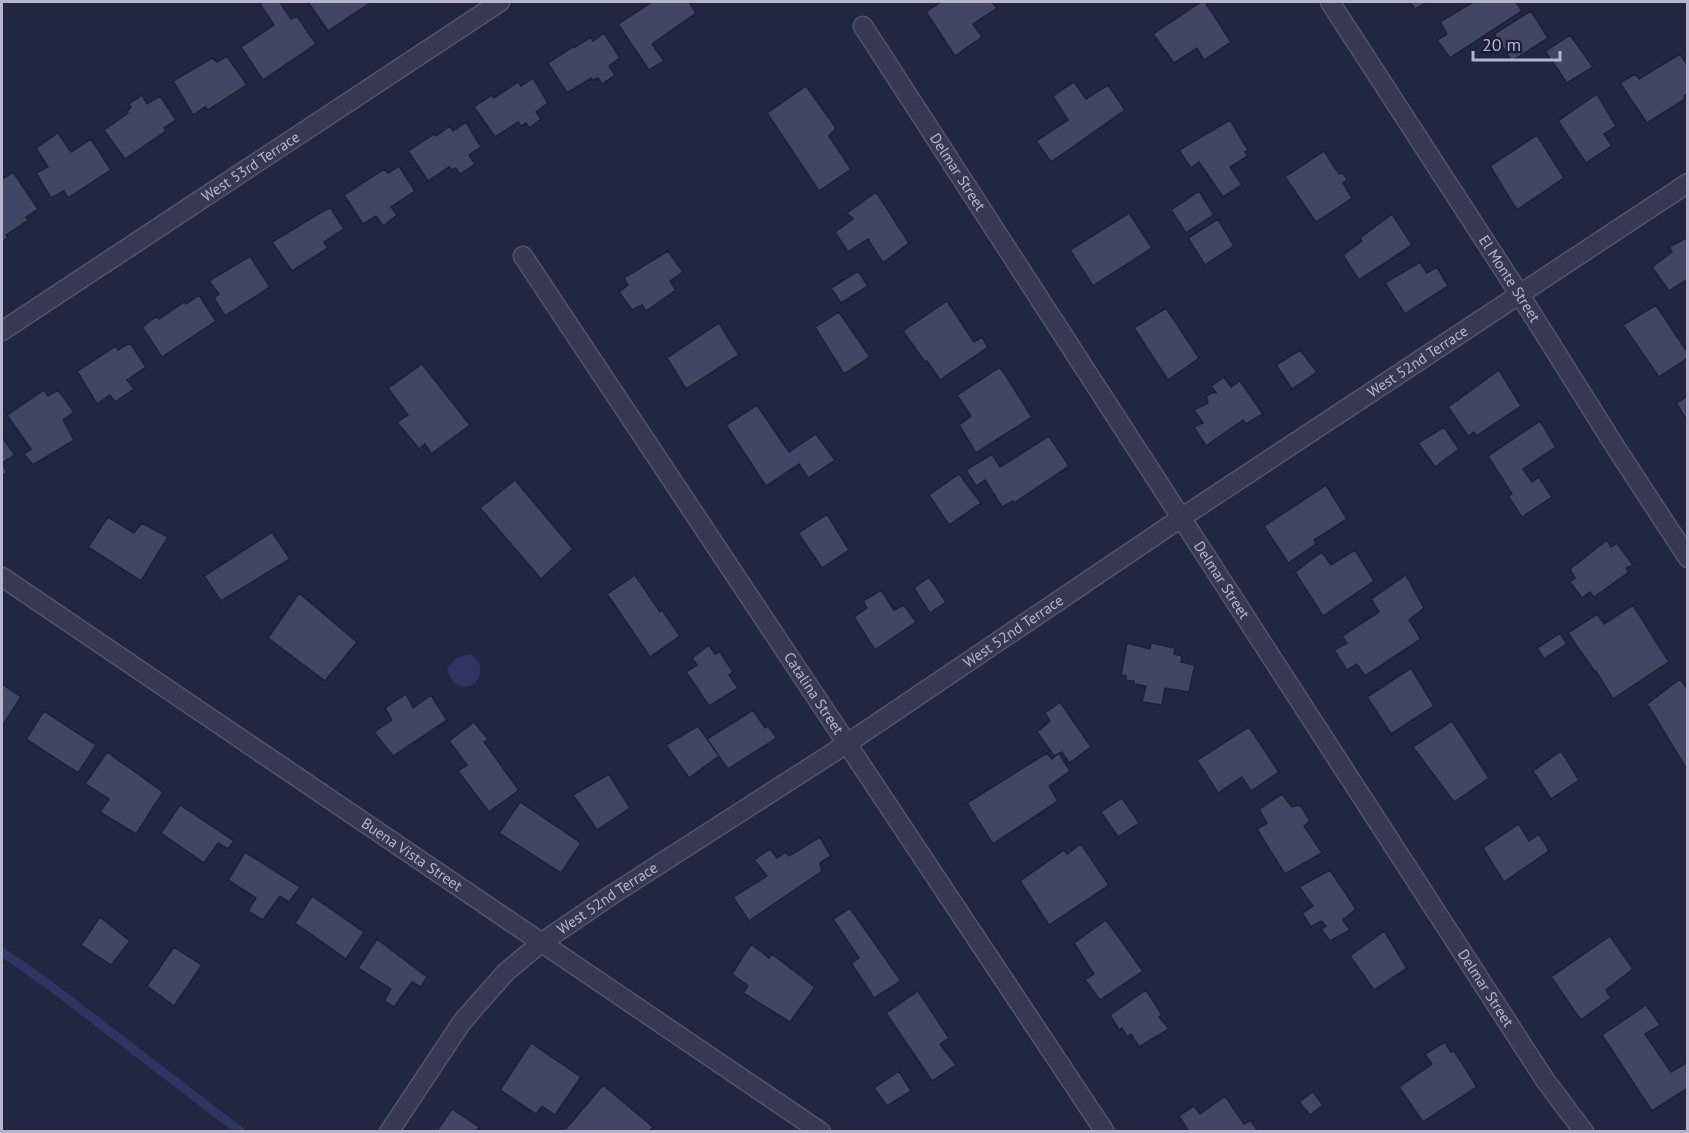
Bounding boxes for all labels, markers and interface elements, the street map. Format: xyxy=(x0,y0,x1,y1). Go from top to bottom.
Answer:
scale bar xyxy=(1473,24,1560,62)
text: 20 m xyxy=(1482,33,1521,56)
street label: West 53rd Terrace xyxy=(198,127,303,206)
street label: Delmar Street xyxy=(926,129,990,214)
street label: El Monte Street xyxy=(1475,232,1545,326)
street label: West 52nd Terrace xyxy=(1363,321,1471,401)
street label: Delmar Street xyxy=(1190,537,1254,622)
street label: West 52nd Terrace xyxy=(959,590,1067,671)
street label: Catalina Street xyxy=(780,648,848,738)
street label: Buena Vista Street xyxy=(358,813,466,895)
street label: West 52nd Terrace xyxy=(553,858,661,938)
street label: Delmar Street xyxy=(1454,945,1518,1030)

